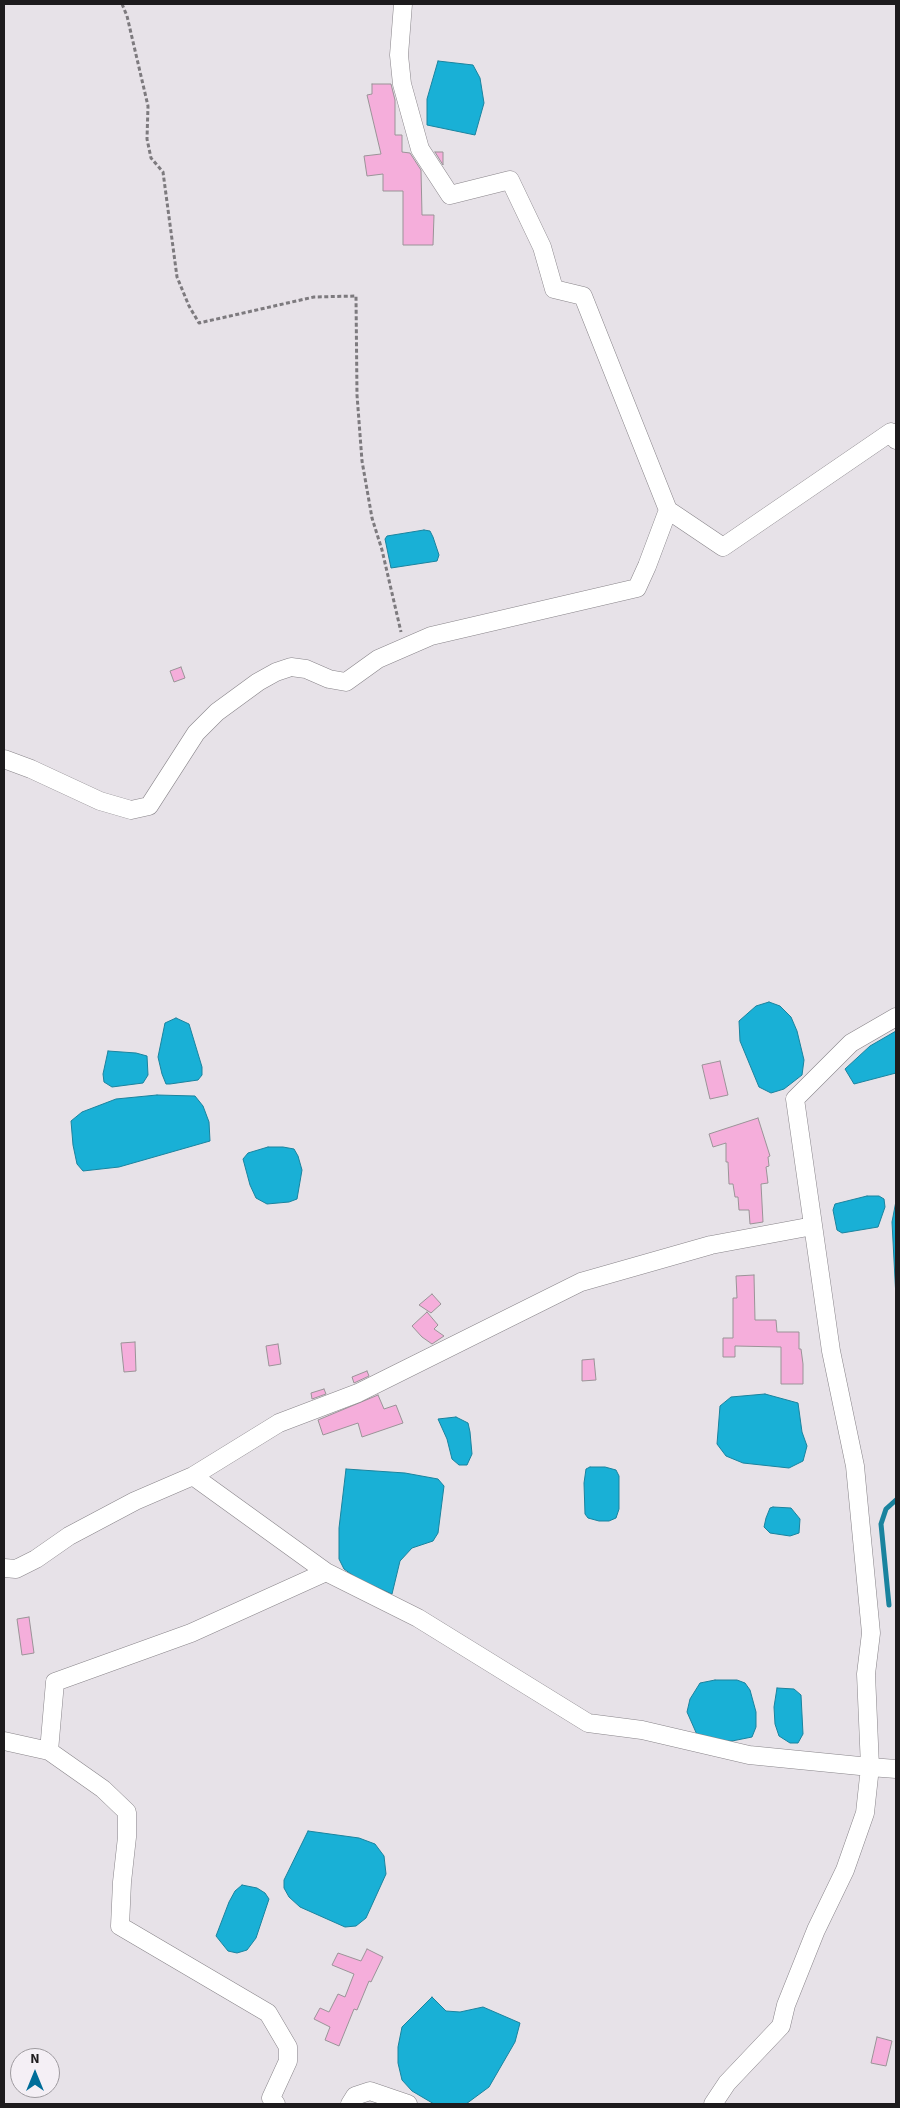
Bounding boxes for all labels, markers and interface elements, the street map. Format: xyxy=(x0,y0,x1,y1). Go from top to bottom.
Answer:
north arrow xyxy=(10,2048,60,2098)
text: N xyxy=(30,2049,40,2069)

